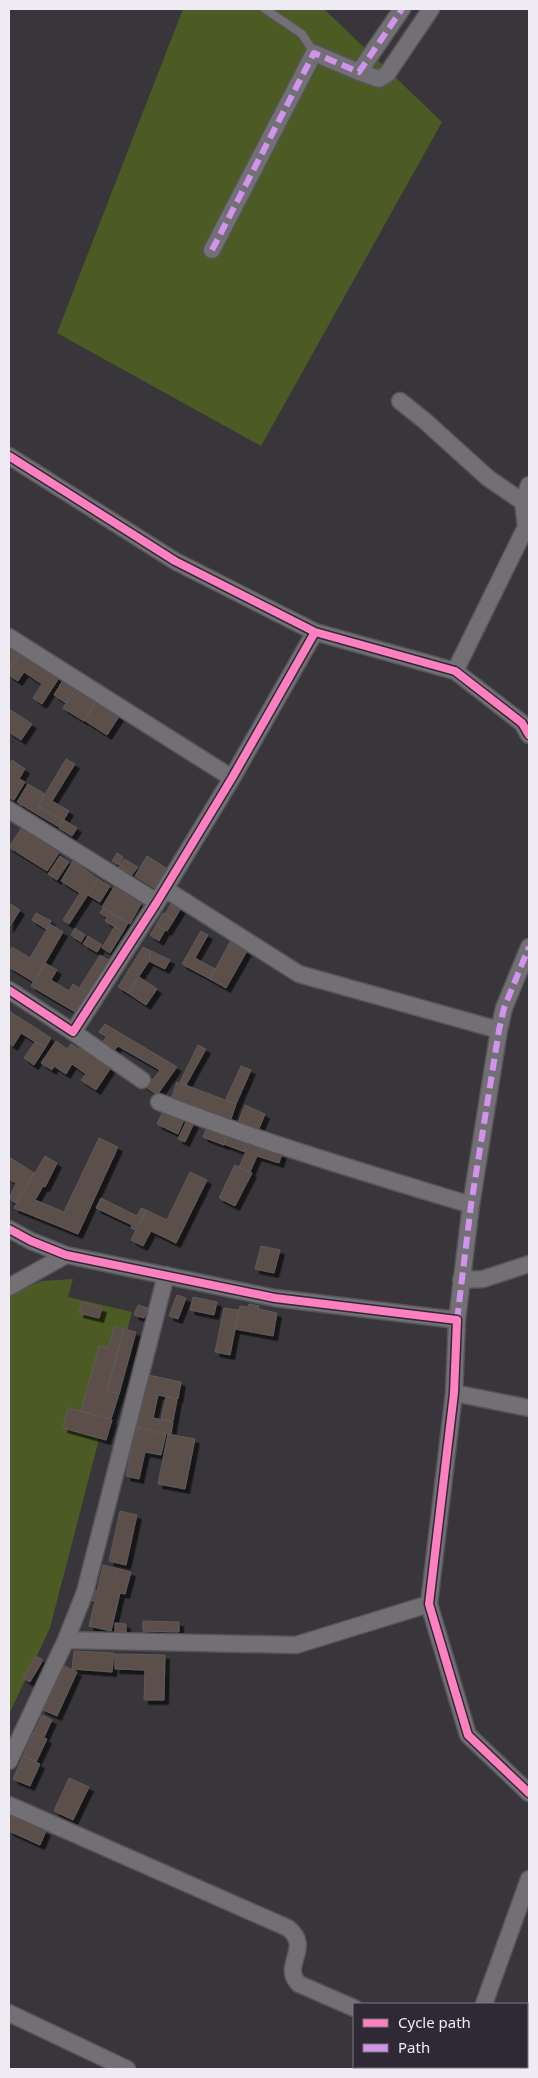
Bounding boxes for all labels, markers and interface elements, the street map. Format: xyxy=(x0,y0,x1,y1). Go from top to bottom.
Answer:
legend xyxy=(353,2003,528,2068)
text: Cycle path xyxy=(398,2012,471,2032)
text: Path xyxy=(398,2037,430,2057)

